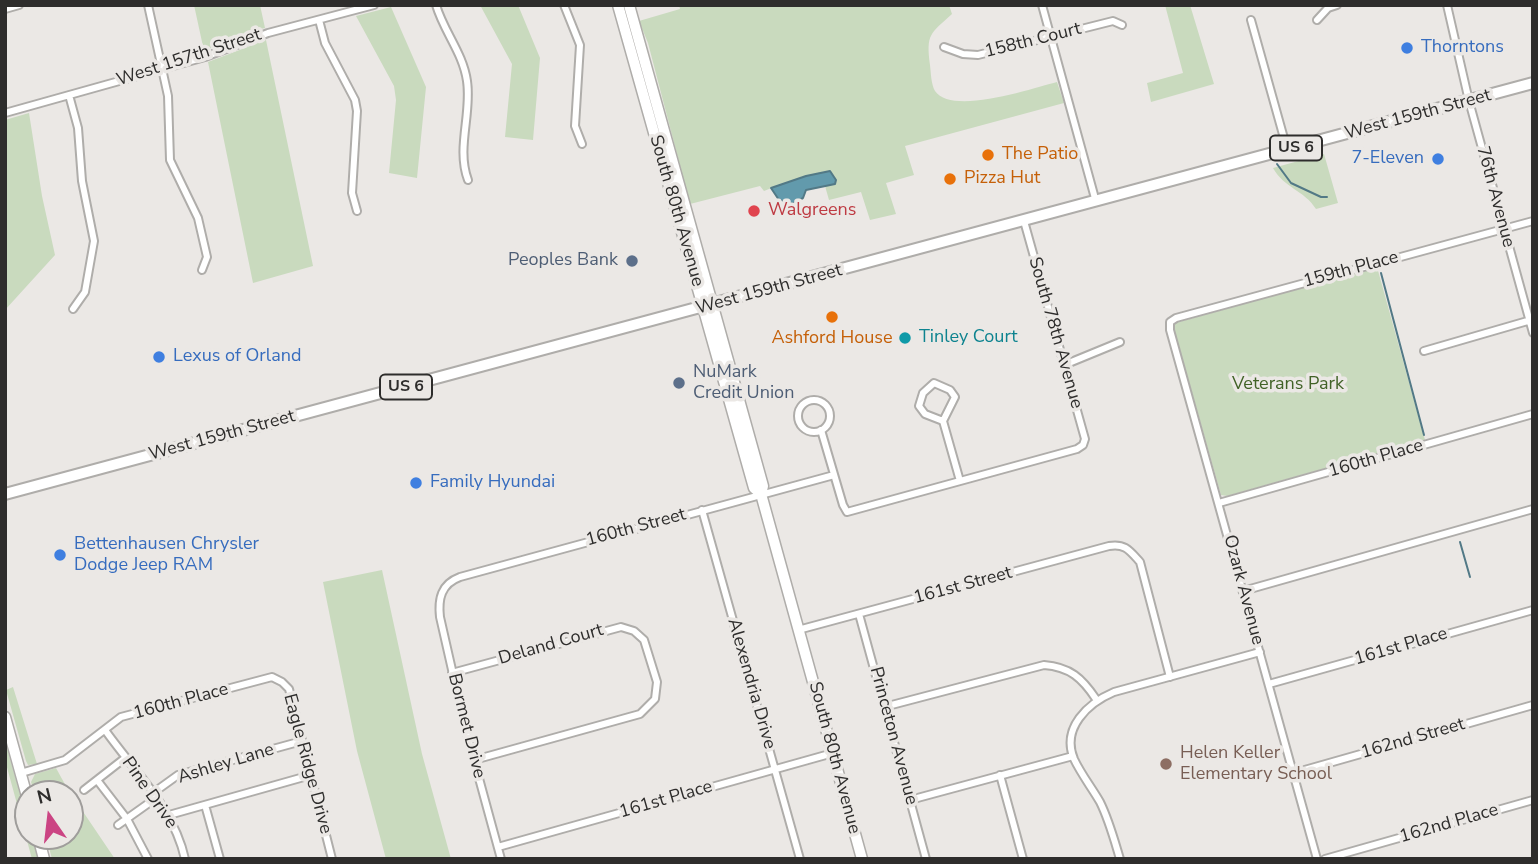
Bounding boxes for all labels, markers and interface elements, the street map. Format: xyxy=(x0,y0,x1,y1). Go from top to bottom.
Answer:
street label: 158th Court xyxy=(983,19,1083,63)
street label: West 157th Street xyxy=(114,24,264,92)
place label: Thorntons xyxy=(1421,37,1504,59)
marker: Thorntons xyxy=(1399,40,1415,56)
street label: West 159th Street xyxy=(1343,85,1493,145)
street label: South 80th Avenue xyxy=(644,133,708,289)
road number: US 6 xyxy=(1270,136,1322,160)
place label: The Patio xyxy=(1002,144,1078,166)
street label: 76th Avenue xyxy=(1471,144,1519,250)
marker: The Patio xyxy=(980,147,996,163)
place label: 7-Eleven xyxy=(1351,148,1424,170)
marker: 7-Eleven xyxy=(1430,151,1446,167)
place label: Pizza Hut xyxy=(964,168,1040,190)
marker: Pizza Hut xyxy=(942,171,958,187)
place label: Walgreens xyxy=(768,200,856,222)
marker: Walgreens xyxy=(746,203,762,219)
street label: 159th Place xyxy=(1301,247,1401,293)
place label: Peoples Bank xyxy=(508,250,618,272)
marker: Peoples Bank xyxy=(624,253,640,269)
street label: South 78th Avenue xyxy=(1023,255,1087,411)
street label: West 159th Street xyxy=(694,260,844,320)
marker: Ashford House xyxy=(824,309,840,325)
place label: Tinley Court xyxy=(919,327,1018,349)
place label: Ashford House xyxy=(771,328,893,350)
marker: Tinley Court xyxy=(897,330,913,346)
place label: Lexus of Orland xyxy=(173,346,301,368)
marker: Lexus of Orland xyxy=(151,349,167,365)
place label: NuMark Credit Union xyxy=(693,362,794,404)
road number: US 6 xyxy=(380,374,432,400)
park label: Veterans Park xyxy=(1232,374,1344,396)
marker: NuMark Credit Union xyxy=(671,375,687,391)
street label: West 159th Street xyxy=(147,406,297,466)
street label: 160th Place xyxy=(1326,435,1426,483)
place label: Family Hyundai xyxy=(430,472,555,494)
marker: Family Hyundai xyxy=(408,475,424,491)
street label: 160th Street xyxy=(584,504,688,552)
street label: Ozark Avenue xyxy=(1218,533,1268,647)
place label: Bettenhausen Chrysler Dodge Jeep RAM xyxy=(74,534,259,576)
marker: Bettenhausen Chrysler Dodge Jeep RAM xyxy=(52,547,68,563)
street label: 161st Street xyxy=(911,562,1015,610)
street label: Alexendria Drive xyxy=(722,616,780,752)
street label: Deland Court xyxy=(496,620,606,670)
street label: 161st Place xyxy=(1352,623,1450,671)
street label: Princeton Avenue xyxy=(864,665,922,807)
street label: Bormet Drive xyxy=(443,671,489,781)
street label: 160th Place xyxy=(131,679,231,725)
street label: South 80th Avenue xyxy=(803,680,865,836)
street label: Eagle Ridge Drive xyxy=(278,692,336,836)
street label: 162nd Street xyxy=(1359,714,1467,764)
street label: Ashley Lane xyxy=(175,739,277,789)
place label: Helen Keller Elementary School xyxy=(1180,743,1332,786)
street label: Pine Drive xyxy=(116,753,182,833)
marker: Helen Keller Elementary School xyxy=(1158,756,1174,772)
street label: 161st Place xyxy=(617,776,715,824)
north arrow xyxy=(14,780,84,850)
text: N xyxy=(34,782,54,811)
street label: 162nd Place xyxy=(1397,800,1501,848)

